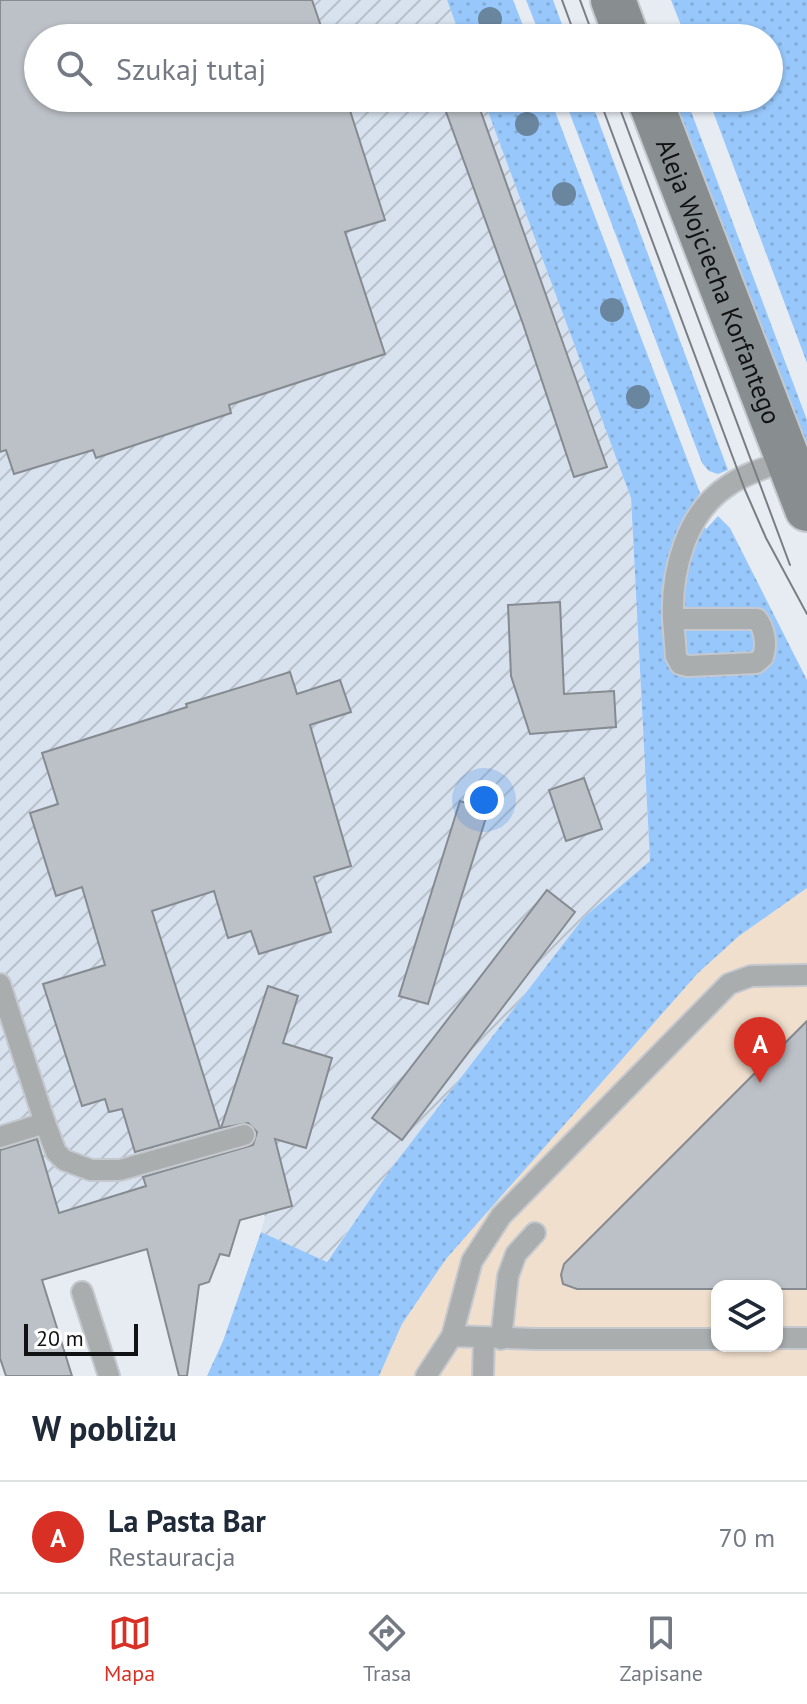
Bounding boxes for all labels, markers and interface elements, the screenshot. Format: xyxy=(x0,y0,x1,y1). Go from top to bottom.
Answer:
search box xyxy=(24,24,783,112)
icon: search xyxy=(52,46,96,90)
text: Szukaj tutaj xyxy=(116,49,266,88)
street label: Aleja Wojciecha Korfantego xyxy=(650,133,789,428)
your location xyxy=(464,780,504,820)
pin: A xyxy=(734,1017,786,1083)
map controls xyxy=(711,1280,783,1352)
button: layers xyxy=(711,1280,783,1352)
scale bar xyxy=(24,1320,138,1356)
text: 20 m xyxy=(36,1324,84,1352)
text: W pobliżu xyxy=(32,1406,177,1450)
text: La Pasta Bar xyxy=(108,1501,266,1540)
text: A xyxy=(50,1521,66,1554)
text: 70 m xyxy=(719,1521,775,1554)
text: Restauracja xyxy=(108,1540,235,1573)
tab: Mapa xyxy=(104,1611,155,1687)
tab: Trasa xyxy=(363,1611,411,1687)
tab: Zapisane xyxy=(619,1611,703,1687)

